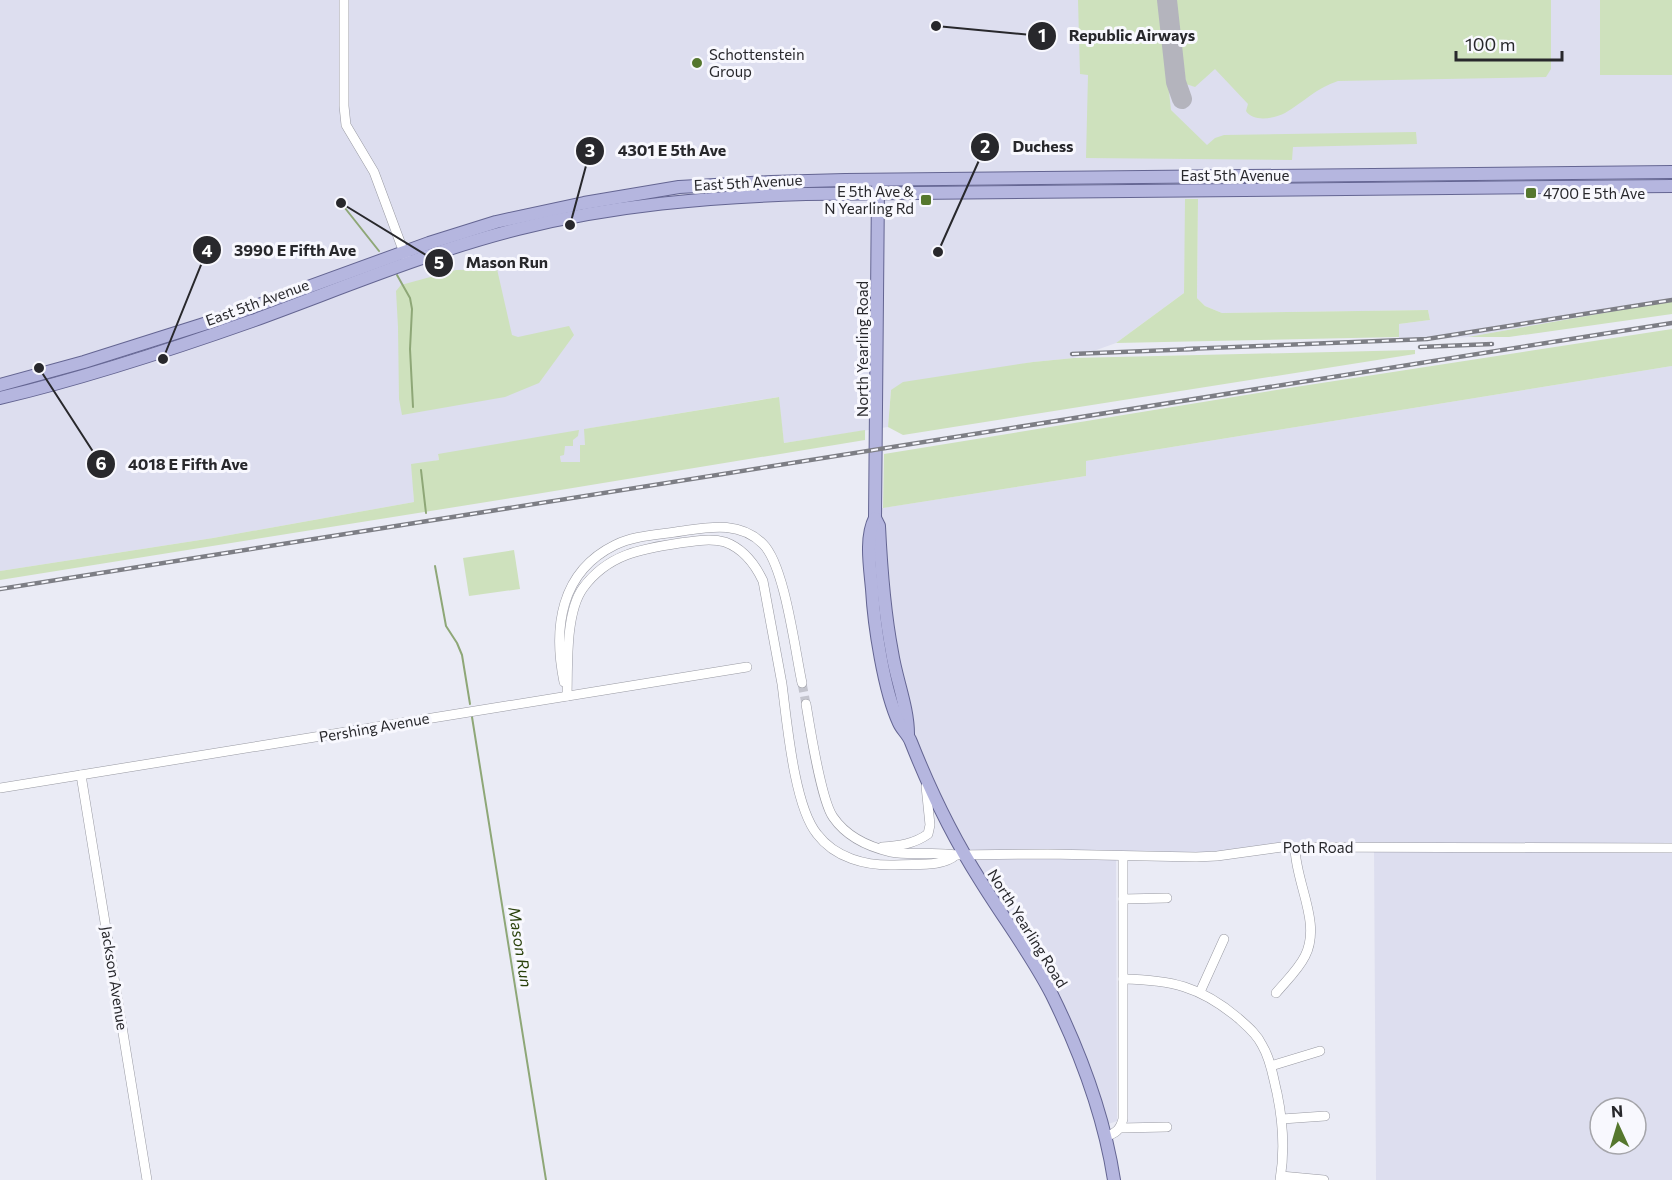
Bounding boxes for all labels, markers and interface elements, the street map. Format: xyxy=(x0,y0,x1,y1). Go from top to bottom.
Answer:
callout: Republic Airways xyxy=(1027,19,1207,53)
text: 1 xyxy=(1038,24,1046,46)
scale bar xyxy=(1456,24,1562,62)
text: Republic Airways xyxy=(1069,25,1195,44)
text: 100 m xyxy=(1465,33,1515,55)
place label: Schottenstein Group xyxy=(709,45,805,80)
marker: Schottenstein Group xyxy=(690,56,704,70)
callout: Duchess xyxy=(970,130,1085,164)
callout: 4301 E 5th Ave xyxy=(575,134,738,168)
text: 2 xyxy=(980,135,990,157)
text: Duchess xyxy=(1012,136,1074,155)
text: 3 xyxy=(585,139,595,161)
text: 4301 E 5th Ave xyxy=(618,140,726,159)
street label: East 5th Avenue xyxy=(1181,166,1289,184)
street label: East 5th Avenue xyxy=(693,170,803,194)
place label: E 5th Ave & N Yearling Rd xyxy=(824,182,914,217)
place label: 4700 E 5th Ave xyxy=(1543,184,1645,202)
marker: 4700 E 5th Ave xyxy=(1524,186,1538,200)
marker: E 5th Ave & N Yearling Rd xyxy=(919,193,933,207)
callout: 3990 E Fifth Ave xyxy=(192,233,368,267)
text: 4 xyxy=(201,239,213,261)
text: 3990 E Fifth Ave xyxy=(234,240,356,259)
callout: Mason Run xyxy=(424,246,560,280)
text: 5 xyxy=(434,251,444,273)
text: Mason Run xyxy=(466,252,548,271)
street label: East 5th Avenue xyxy=(203,275,311,329)
street label: North Yearling Road xyxy=(853,281,871,417)
callout: 4018 E Fifth Ave xyxy=(86,447,260,481)
text: 6 xyxy=(95,452,107,474)
text: 4018 E Fifth Ave xyxy=(128,454,248,473)
street label: Pershing Avenue xyxy=(317,708,431,746)
street label: Poth Road xyxy=(1283,838,1353,856)
street label: North Yearling Road xyxy=(984,865,1072,991)
water label: Mason Run xyxy=(505,905,537,989)
street label: Jackson Avenue xyxy=(98,925,132,1031)
north arrow xyxy=(1588,1096,1648,1156)
text: N xyxy=(1610,1101,1624,1120)

